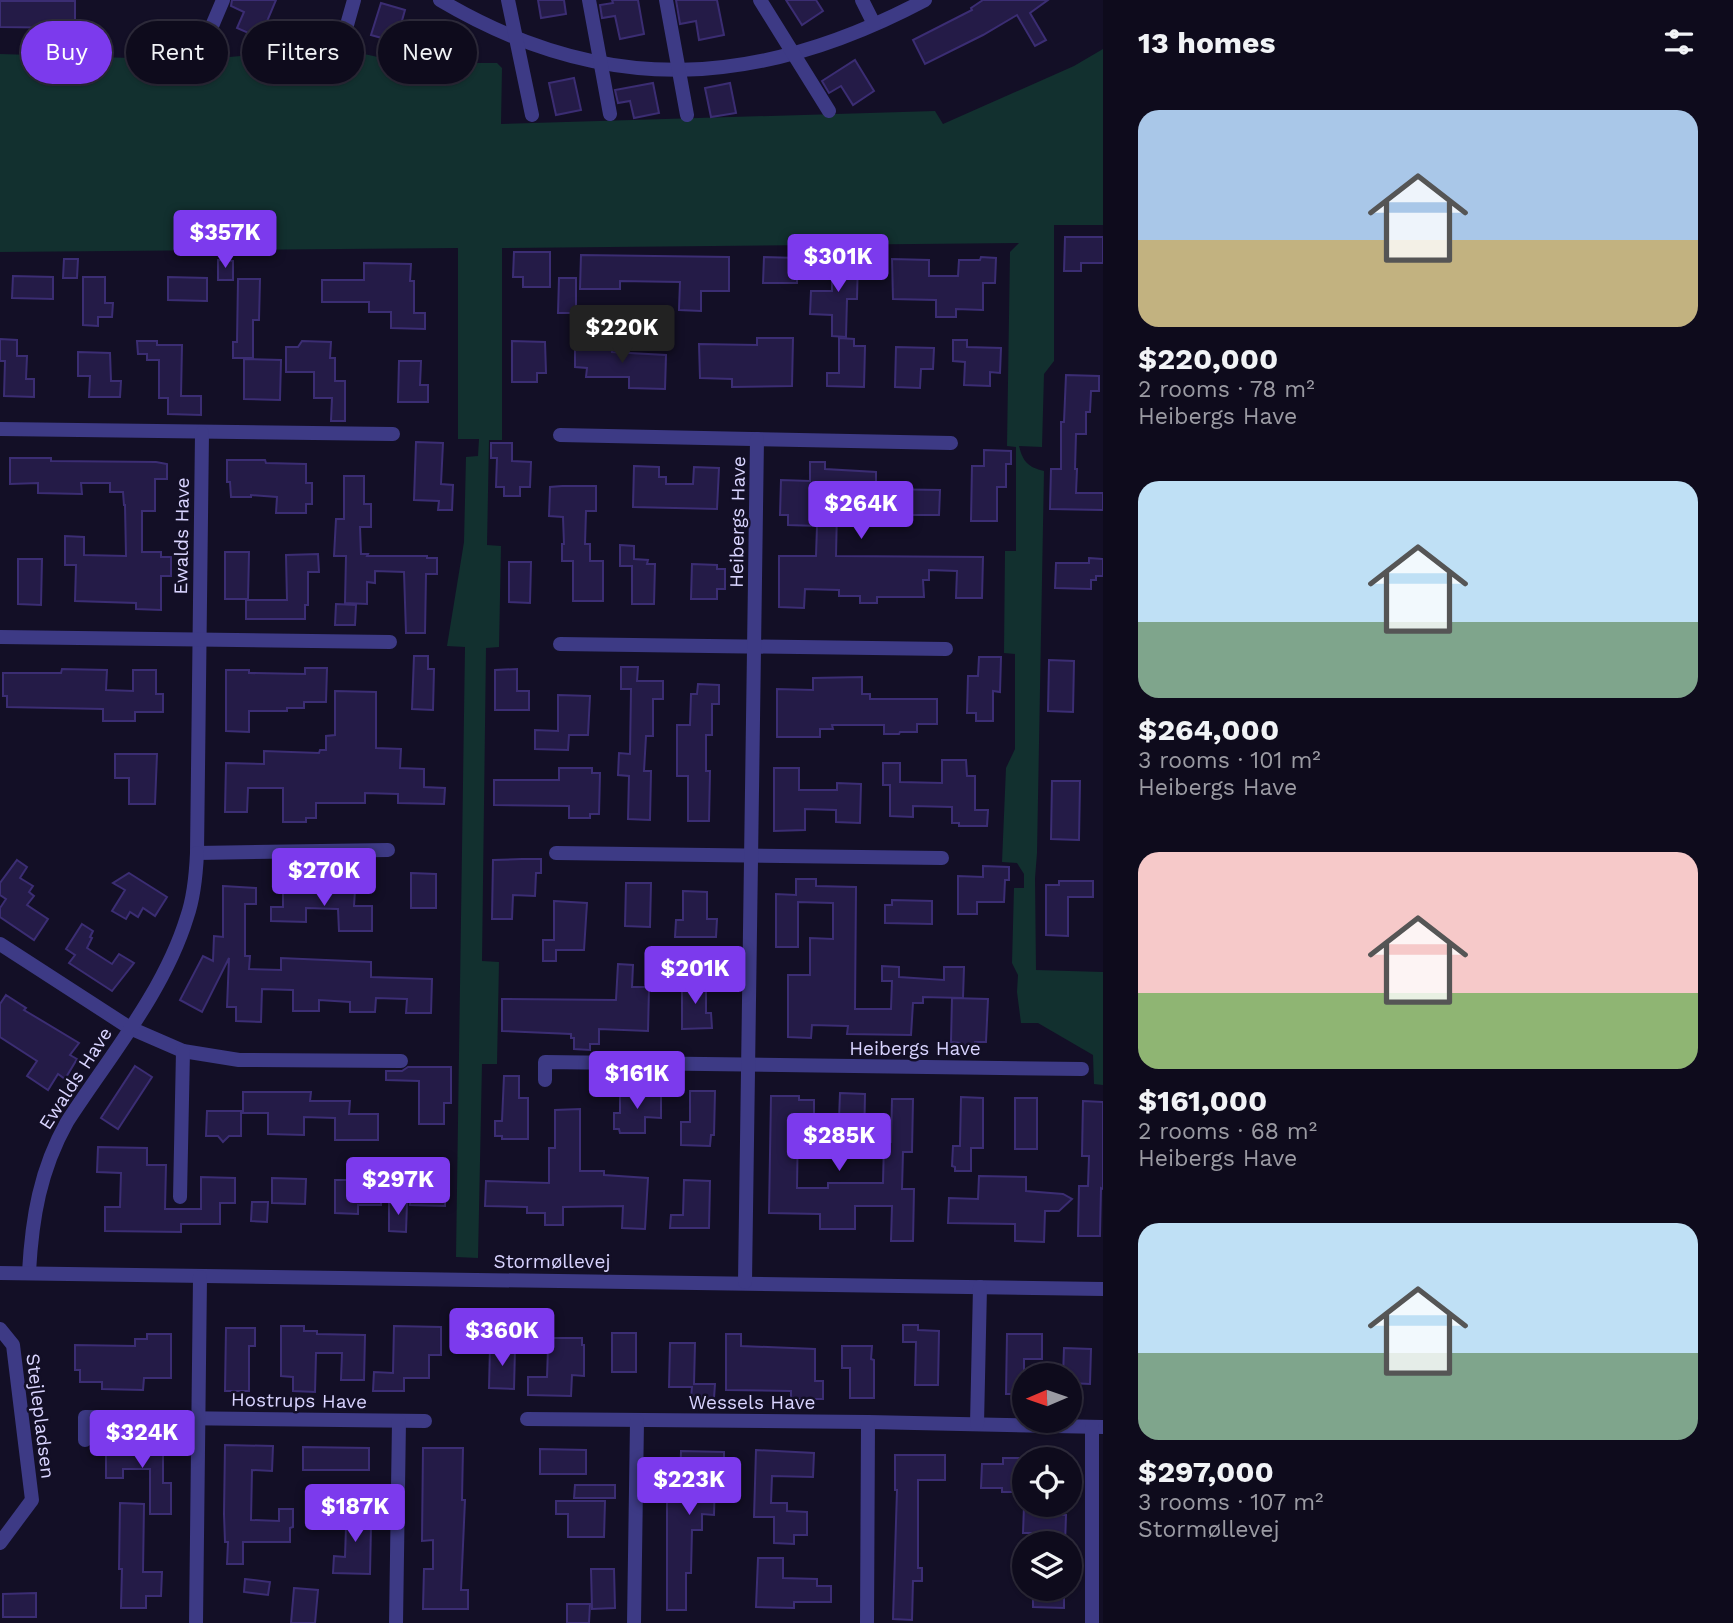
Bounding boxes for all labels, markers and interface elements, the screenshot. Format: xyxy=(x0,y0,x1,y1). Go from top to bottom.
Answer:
chip: Buy xyxy=(21,21,112,84)
chip: Rent xyxy=(126,21,228,84)
chip: Filters xyxy=(242,21,364,84)
chip: New xyxy=(378,21,477,84)
icon: filters xyxy=(1660,23,1698,61)
text: 13 homes xyxy=(1138,25,1275,60)
icon: home xyxy=(1355,155,1481,281)
pin: $357K xyxy=(176,210,274,270)
text: $357K xyxy=(189,219,261,246)
pin: $301K xyxy=(789,234,887,294)
text: $301K xyxy=(803,243,873,270)
pin: $220K xyxy=(573,306,671,365)
text: $220K xyxy=(586,314,658,341)
text: $220,000 xyxy=(1138,341,1278,376)
text: 2 rooms · 78 m² xyxy=(1138,376,1315,403)
text: Heibergs Have xyxy=(1138,403,1297,430)
street label: Heibergs Have xyxy=(725,456,750,588)
street label: Ewalds Have xyxy=(169,477,194,595)
pin: $264K xyxy=(812,482,910,541)
text: $264K xyxy=(824,490,898,517)
icon: home xyxy=(1355,526,1481,652)
text: $264,000 xyxy=(1138,712,1279,747)
text: 3 rooms · 101 m² xyxy=(1138,747,1321,774)
text: Heibergs Have xyxy=(1138,774,1297,801)
pin: $270K xyxy=(275,848,373,908)
text: $270K xyxy=(288,857,360,884)
icon: home xyxy=(1355,897,1481,1023)
pin: $201K xyxy=(646,946,744,1006)
text: $201K xyxy=(660,955,730,982)
street label: Ewalds Have xyxy=(34,1023,117,1134)
street label: Heibergs Have xyxy=(849,1037,981,1060)
pin: $161K xyxy=(588,1052,686,1111)
text: $161K xyxy=(605,1060,669,1087)
text: $161,000 xyxy=(1138,1083,1267,1118)
pin: $285K xyxy=(790,1114,888,1173)
text: 2 rooms · 68 m² xyxy=(1138,1118,1317,1145)
text: $285K xyxy=(803,1122,875,1149)
text: Heibergs Have xyxy=(1138,1145,1297,1172)
pin: $297K xyxy=(349,1158,447,1217)
text: $297K xyxy=(362,1166,434,1193)
street label: Stormøllevej xyxy=(493,1250,611,1273)
icon: home xyxy=(1355,1268,1481,1394)
pin: $360K xyxy=(453,1308,551,1368)
text: $360K xyxy=(465,1317,539,1344)
street label: Stejlepladsen xyxy=(21,1352,60,1480)
north arrow xyxy=(1012,1363,1082,1433)
map controls xyxy=(1012,1363,1082,1601)
street label: Hostrups Have xyxy=(231,1388,367,1413)
street label: Wessels Have xyxy=(689,1391,815,1414)
pin: $324K xyxy=(93,1410,191,1470)
text: $324K xyxy=(106,1419,178,1446)
button: locate xyxy=(1012,1447,1082,1517)
text: $297,000 xyxy=(1138,1454,1274,1489)
pin: $223K xyxy=(640,1458,738,1517)
text: $223K xyxy=(653,1466,725,1493)
pin: $187K xyxy=(306,1484,404,1544)
text: 3 rooms · 107 m² xyxy=(1138,1489,1324,1516)
text: $187K xyxy=(321,1493,389,1520)
text: Stormøllevej xyxy=(1138,1516,1280,1543)
button: layers xyxy=(1012,1531,1082,1601)

